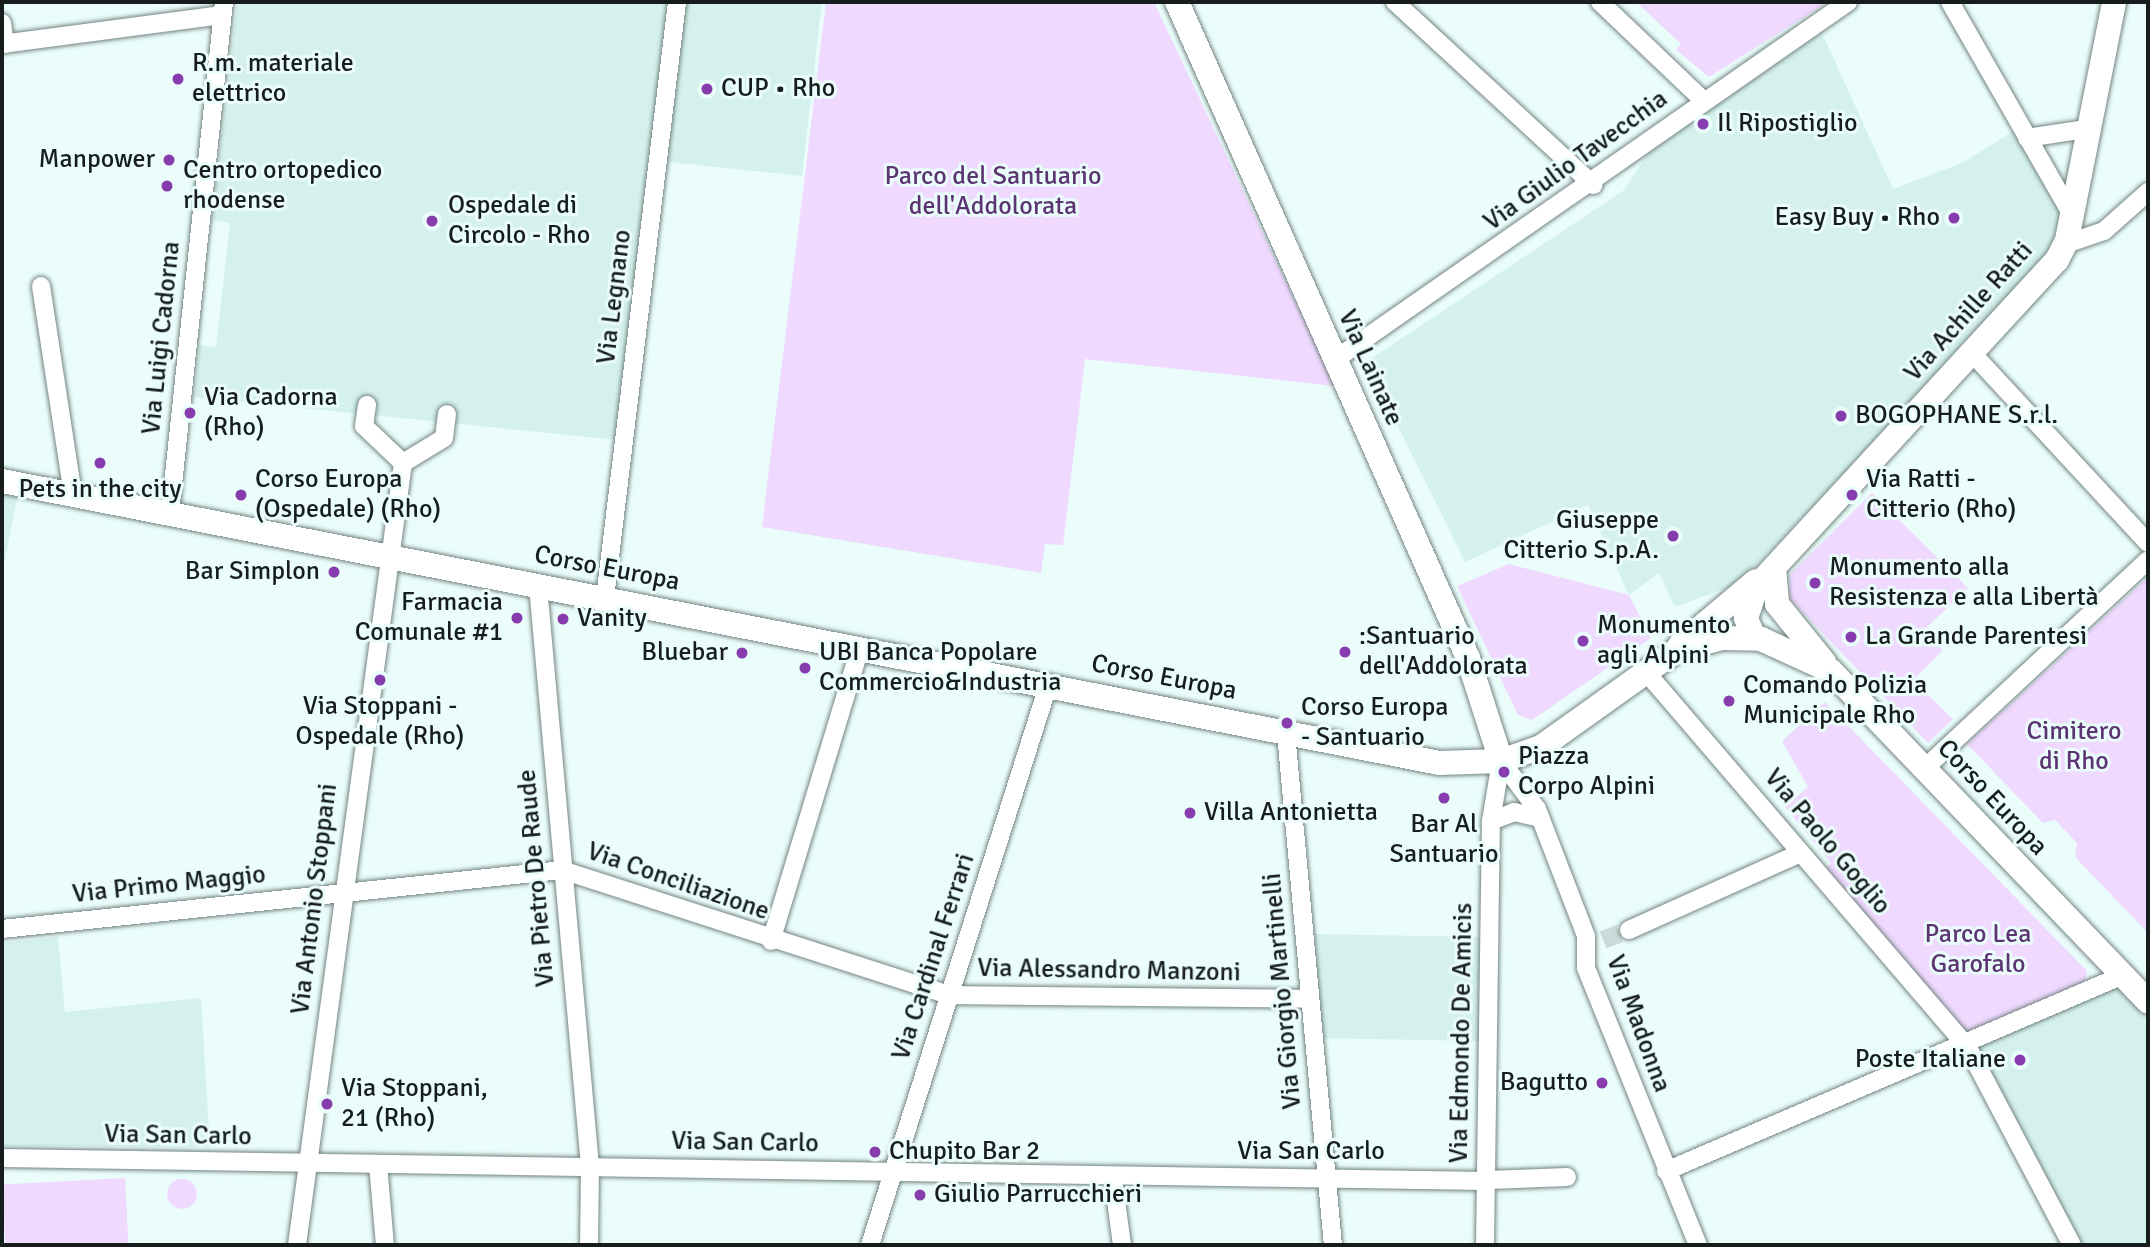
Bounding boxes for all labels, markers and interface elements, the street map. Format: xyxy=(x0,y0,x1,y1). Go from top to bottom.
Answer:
place label: R.m. materiale elettrico xyxy=(192,48,354,110)
marker: R.m. materiale elettrico xyxy=(170,71,186,87)
place label: CUP • Rho xyxy=(721,73,835,105)
marker: CUP • Rho xyxy=(699,81,715,97)
street label: Via Giulio Tavecchia xyxy=(1478,84,1674,238)
place label: Il Ripostiglio xyxy=(1717,108,1857,140)
marker: Il Ripostiglio xyxy=(1695,116,1711,132)
place label: Manpower xyxy=(39,144,155,176)
marker: Manpower xyxy=(161,152,177,168)
place label: Centro ortopedico rhodense xyxy=(183,155,382,216)
park label: Parco del Santuario dell'Addolorata xyxy=(885,161,1101,222)
marker: Centro ortopedico rhodense xyxy=(157,176,177,196)
place label: Ospedale di Circolo - Rho xyxy=(448,190,590,252)
place label: Easy Buy • Rho xyxy=(1775,202,1940,234)
marker: Easy Buy • Rho xyxy=(1946,210,1962,226)
marker: Ospedale di Circolo - Rho xyxy=(422,211,442,231)
street label: Via Legnano xyxy=(591,228,639,366)
street label: Via Achille Ratti xyxy=(1898,236,2040,388)
street label: Via Luigi Cadorna xyxy=(136,240,188,436)
street label: Via Lainate xyxy=(1331,305,1409,431)
place label: Via Cadorna (Rho) xyxy=(204,382,338,444)
place label: BOGOPHANE S.r.l. xyxy=(1855,400,2058,432)
marker: Via Cadorna (Rho) xyxy=(182,405,198,421)
marker: BOGOPHANE S.r.l. xyxy=(1833,408,1849,424)
marker: Pets in the city xyxy=(92,455,108,471)
place label: Corso Europa (Ospedale) (Rho) xyxy=(255,464,441,526)
place label: Via Ratti - Citterio (Rho) xyxy=(1866,464,2016,526)
place label: Pets in the city xyxy=(19,474,181,506)
marker: Corso Europa (Ospedale) (Rho) xyxy=(233,487,249,503)
marker: Via Ratti - Citterio (Rho) xyxy=(1844,487,1860,503)
place label: Giuseppe Citterio S.p.A. xyxy=(1504,505,1659,566)
marker: Giuseppe Citterio S.p.A. xyxy=(1665,528,1681,544)
street label: Corso Europa xyxy=(532,540,682,598)
place label: Monumento alla Resistenza e alla Libertà xyxy=(1829,552,2099,614)
place label: Bar Simplon xyxy=(185,556,320,588)
marker: Bar Simplon xyxy=(326,564,342,580)
marker: Monumento alla Resistenza e alla Libertà xyxy=(1807,575,1823,591)
place label: Farmacia Comunale #1 xyxy=(355,587,503,648)
place label: Vanity xyxy=(577,603,647,635)
marker: Farmacia Comunale #1 xyxy=(509,610,525,626)
place label: Monumento agli Alpini xyxy=(1597,610,1730,672)
marker: Vanity xyxy=(555,611,571,627)
place label: :Santuario dell'Addolorata xyxy=(1359,621,1528,682)
place label: La Grande Parentesi xyxy=(1865,621,2087,653)
marker: La Grande Parentesi xyxy=(1843,629,1859,645)
marker: Monumento agli Alpini xyxy=(1575,633,1591,649)
place label: Bluebar xyxy=(641,637,728,669)
place label: UBI Banca Popolare Commercio&Industria xyxy=(819,637,1061,698)
marker: :Santuario dell'Addolorata xyxy=(1337,644,1353,660)
marker: Bluebar xyxy=(734,645,750,661)
street label: Corso Europa xyxy=(1089,649,1239,707)
marker: UBI Banca Popolare Commercio&Industria xyxy=(797,660,813,676)
place label: Comando Polizia Municipale Rho xyxy=(1743,670,1927,732)
marker: Via Stoppani - Ospedale (Rho) xyxy=(372,672,388,688)
place label: Via Stoppani - Ospedale (Rho) xyxy=(296,691,464,752)
place label: Corso Europa - Santuario xyxy=(1301,692,1448,754)
marker: Comando Polizia Municipale Rho xyxy=(1721,693,1737,709)
marker: Corso Europa - Santuario xyxy=(1279,715,1295,731)
park label: Cimitero di Rho xyxy=(2027,716,2121,778)
street label: Corso Europa xyxy=(1930,733,2054,863)
place label: Piazza Corpo Alpini xyxy=(1518,741,1655,802)
street label: Via Paolo Goglio xyxy=(1757,763,1897,921)
marker: Piazza Corpo Alpini xyxy=(1496,764,1512,780)
street label: Via Pietro De Raude xyxy=(512,768,562,988)
street label: Via Antonio Stoppani xyxy=(285,782,345,1016)
marker: Bar Al Santuario xyxy=(1436,790,1452,806)
place label: Villa Antonietta xyxy=(1204,797,1378,829)
marker: Villa Antonietta xyxy=(1182,805,1198,821)
place label: Bar Al Santuario xyxy=(1390,809,1498,870)
street label: Via Conciliazione xyxy=(583,836,773,928)
street label: Via Cardinal Ferrari xyxy=(886,850,982,1064)
street label: Via Primo Maggio xyxy=(71,859,267,911)
street label: Via Giorgio Martinelli xyxy=(1257,872,1309,1110)
street label: Via Edmondo De Amicis xyxy=(1444,902,1480,1164)
park label: Parco Lea Garofalo xyxy=(1925,919,2031,981)
street label: Via Madonna xyxy=(1599,951,1677,1097)
street label: Via Alessandro Manzoni xyxy=(977,953,1241,989)
place label: Poste Italiane xyxy=(1855,1044,2006,1076)
marker: Poste Italiane xyxy=(2012,1052,2028,1068)
place label: Bagutto xyxy=(1500,1067,1588,1099)
place label: Via Stoppani, 21 (Rho) xyxy=(341,1073,488,1134)
marker: Bagutto xyxy=(1594,1075,1610,1091)
marker: Via Stoppani, 21 (Rho) xyxy=(319,1096,335,1112)
street label: Via San Carlo xyxy=(104,1119,252,1153)
street label: Via San Carlo xyxy=(671,1126,819,1160)
place label: Chupito Bar 2 xyxy=(889,1136,1040,1168)
street label: Via San Carlo xyxy=(1237,1136,1385,1168)
marker: Chupito Bar 2 xyxy=(867,1144,883,1160)
place label: Giulio Parrucchieri xyxy=(934,1179,1142,1211)
marker: Giulio Parrucchieri xyxy=(912,1187,928,1203)

